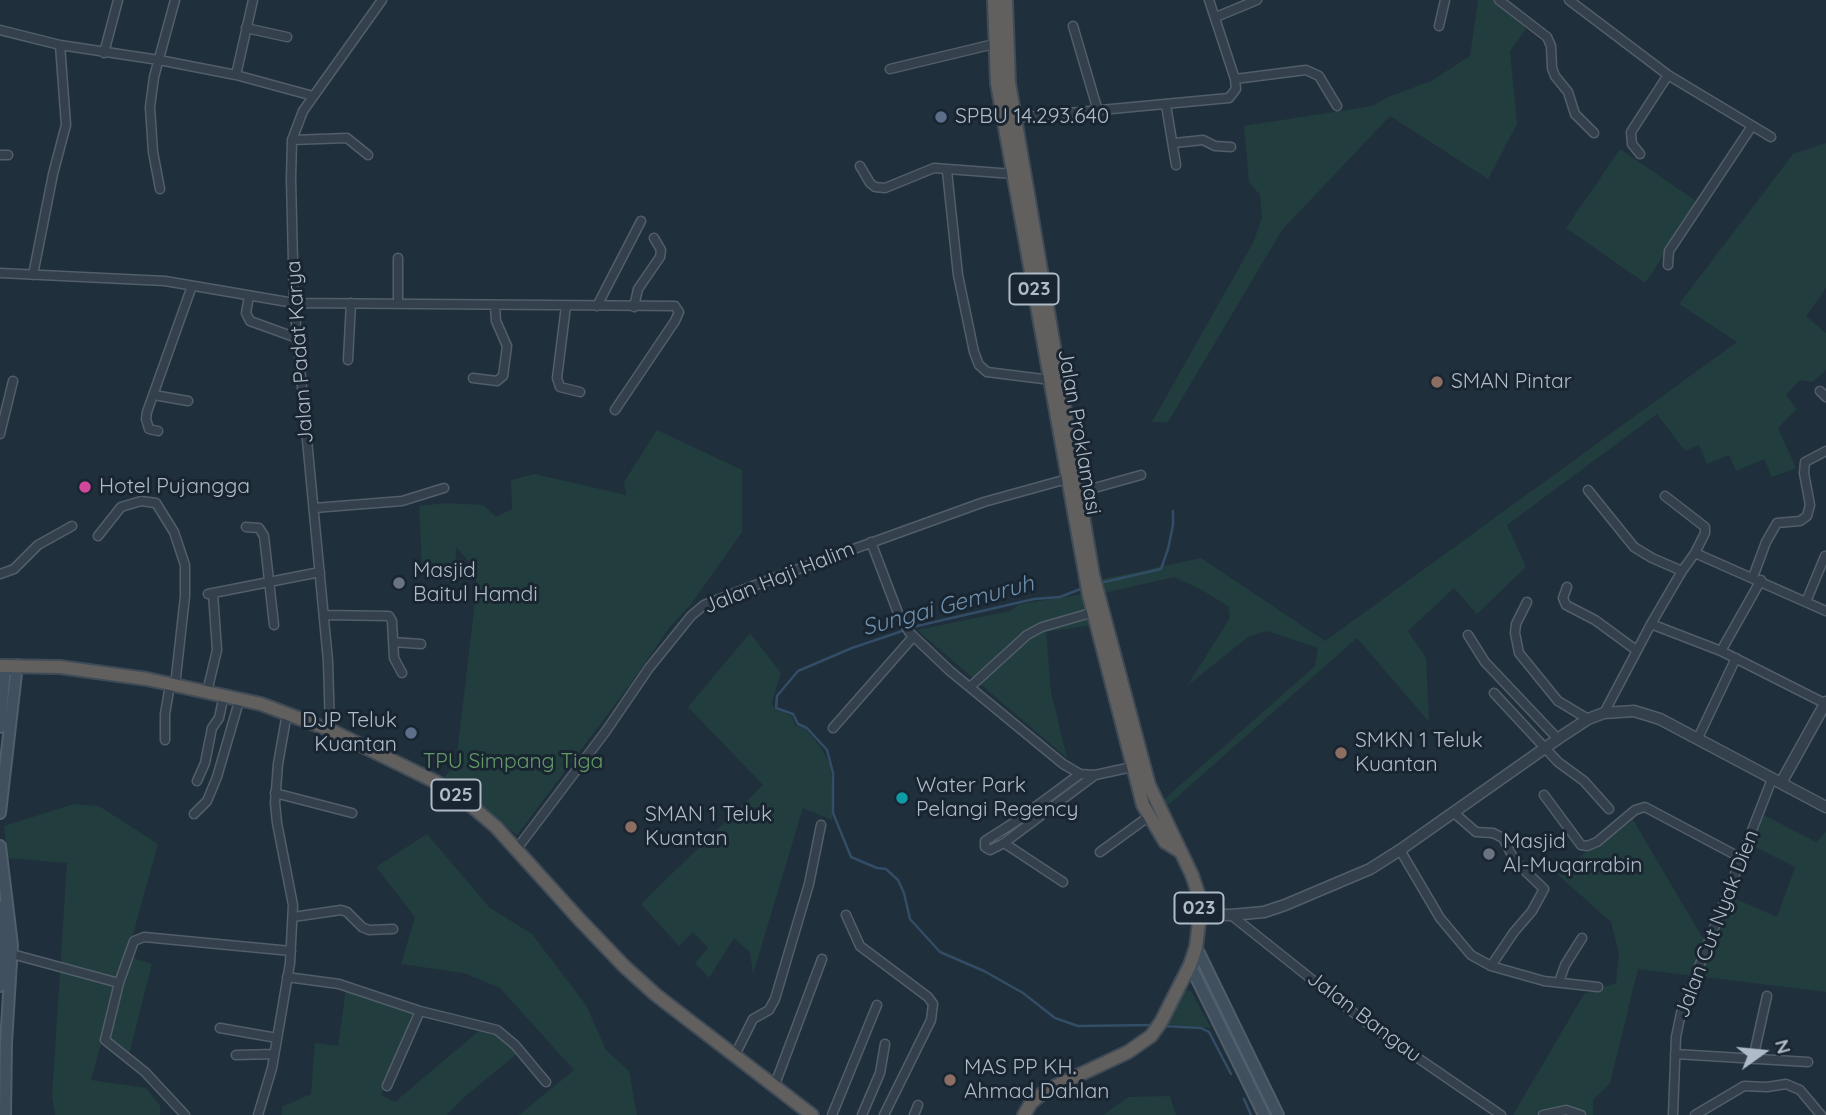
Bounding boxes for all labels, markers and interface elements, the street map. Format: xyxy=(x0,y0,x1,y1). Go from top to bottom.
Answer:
place label: SPBU 14.293.640 xyxy=(955,104,1109,130)
marker: SPBU 14.293.640 xyxy=(933,109,949,125)
street label: Jalan Padat Karya xyxy=(281,260,319,444)
road number: 023 xyxy=(1010,274,1058,304)
street label: Jalan Proklamasi xyxy=(1052,347,1106,517)
place label: SMAN Pintar xyxy=(1451,369,1572,395)
marker: SMAN Pintar xyxy=(1429,374,1445,390)
place label: Hotel Pujangga xyxy=(99,474,250,500)
marker: Hotel Pujangga xyxy=(77,479,93,495)
street label: Jalan Haji Halim xyxy=(700,536,858,620)
place label: Masjid Baitul Hamdi xyxy=(413,558,538,608)
water label: Sungai Gemuruh xyxy=(859,570,1037,642)
marker: Masjid Baitul Hamdi xyxy=(391,575,407,591)
place label: DJP Teluk Kuantan xyxy=(302,708,397,758)
marker: DJP Teluk Kuantan xyxy=(403,725,419,741)
place label: SMKN 1 Teluk Kuantan xyxy=(1355,728,1483,778)
marker: SMKN 1 Teluk Kuantan xyxy=(1333,745,1349,761)
park label: TPU Simpang Tiga xyxy=(423,749,603,775)
place label: Water Park Pelangi Regency xyxy=(916,773,1078,823)
road number: 025 xyxy=(432,780,480,810)
marker: Water Park Pelangi Regency xyxy=(894,790,910,806)
place label: SMAN 1 Teluk Kuantan xyxy=(645,802,772,852)
marker: SMAN 1 Teluk Kuantan xyxy=(623,819,639,835)
street label: Jalan Cut Nyak Dien xyxy=(1670,827,1764,1021)
place label: Masjid Al-Muqarrabin xyxy=(1503,829,1642,879)
marker: Masjid Al-Muqarrabin xyxy=(1481,846,1497,862)
road number: 023 xyxy=(1174,893,1224,924)
street label: Jalan Bangau xyxy=(1302,966,1426,1068)
north arrow xyxy=(1728,1017,1798,1087)
text: N xyxy=(1770,1037,1797,1056)
place label: MAS PP KH. Ahmad Dahlan xyxy=(964,1055,1109,1105)
marker: MAS PP KH. Ahmad Dahlan xyxy=(942,1072,958,1088)

